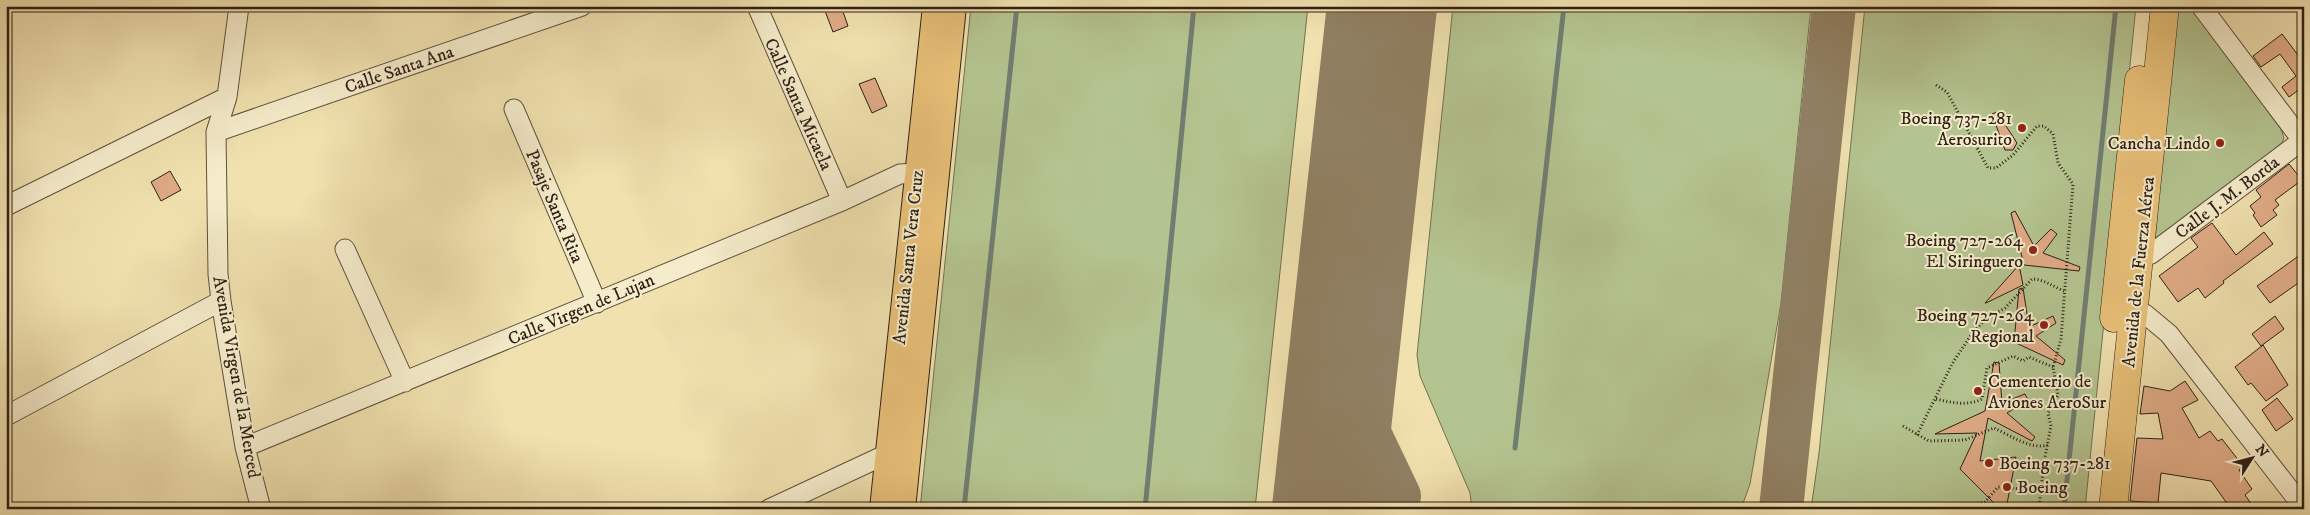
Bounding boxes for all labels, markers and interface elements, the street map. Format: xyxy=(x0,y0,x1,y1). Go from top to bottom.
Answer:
street label: Calle Santa Micaela xyxy=(759,35,837,174)
street label: Calle Santa Ana xyxy=(342,41,457,99)
place label: Boeing 737-281 Aerosurito xyxy=(1900,108,2012,151)
marker: Boeing 737-281 Aerosurito xyxy=(2016,122,2028,134)
place label: Cancha Lindo xyxy=(2108,133,2210,155)
marker: Cancha Lindo xyxy=(2214,137,2226,149)
street label: Pasaje Santa Rita xyxy=(520,146,588,267)
street label: Calle J. M. Borda xyxy=(2171,151,2284,244)
street label: Avenida Santa Vera Cruz xyxy=(889,168,929,346)
street label: Avenida de la Fuerza Aérea xyxy=(2118,175,2160,369)
place label: Boeing 727-264 El Siringuero xyxy=(1905,230,2024,273)
marker: Boeing 727-264 El Siringuero xyxy=(2027,244,2039,256)
street label: Calle Virgen de Lujan xyxy=(505,269,659,351)
street label: Avenida Virgen de la Merced xyxy=(207,274,265,480)
place label: Boeing 727-264 Regional xyxy=(1916,305,2035,348)
marker: Boeing 727-264 Regional xyxy=(2038,319,2050,331)
place label: Cementerio de Aviones AeroSur xyxy=(1988,371,2107,414)
marker: Cementerio de Aviones AeroSur xyxy=(1972,385,1984,397)
north arrow xyxy=(2228,432,2278,482)
text: N xyxy=(2251,441,2273,461)
place label: Boeing 737-281 xyxy=(1999,453,2111,475)
marker: Boeing 737-281 xyxy=(1983,457,1995,469)
place label: Boeing xyxy=(2017,477,2068,499)
marker: Boeing xyxy=(2001,481,2013,493)

